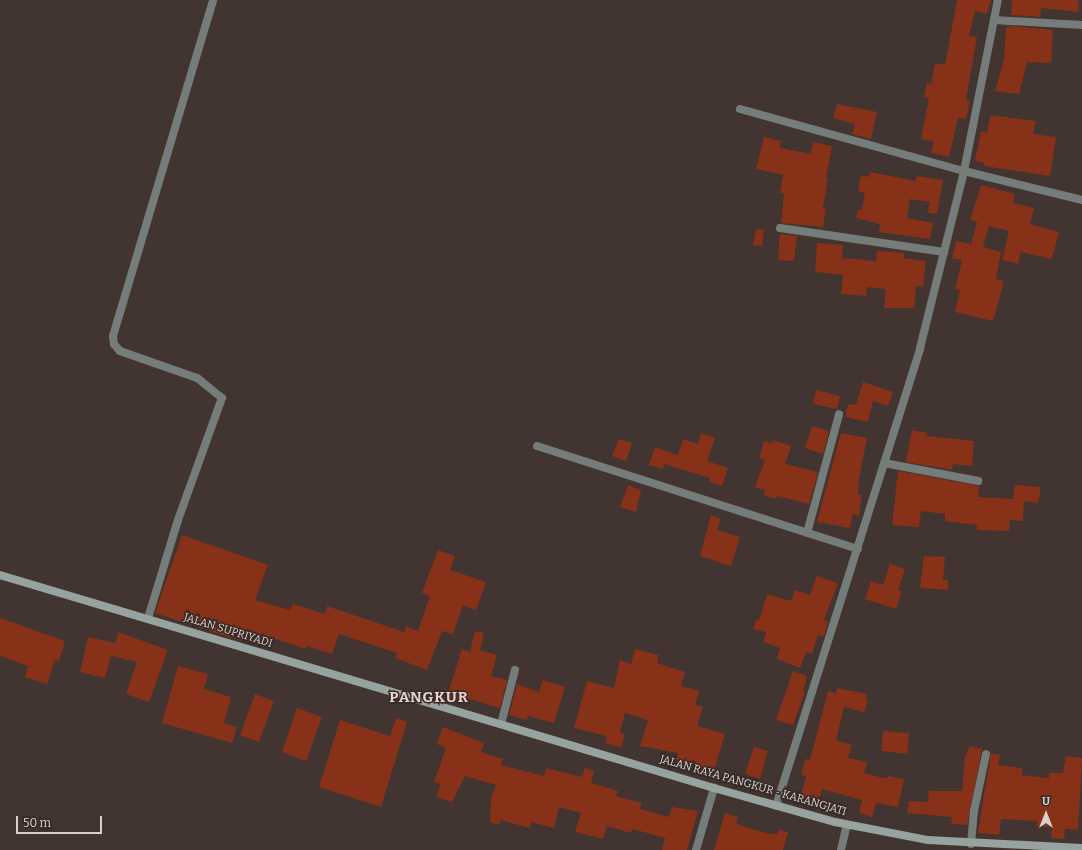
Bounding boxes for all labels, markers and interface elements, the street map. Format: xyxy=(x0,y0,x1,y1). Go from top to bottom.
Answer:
street label: JALAN SUPRIYADI xyxy=(182,611,274,651)
district label: PANGKUR xyxy=(389,689,469,707)
street label: JALAN RAYA PANGKUR - KARANGJATI xyxy=(658,753,848,819)
north arrow xyxy=(1026,794,1066,834)
text: U xyxy=(1042,795,1050,808)
scale bar xyxy=(18,808,104,834)
text: 50 m xyxy=(23,816,51,830)

